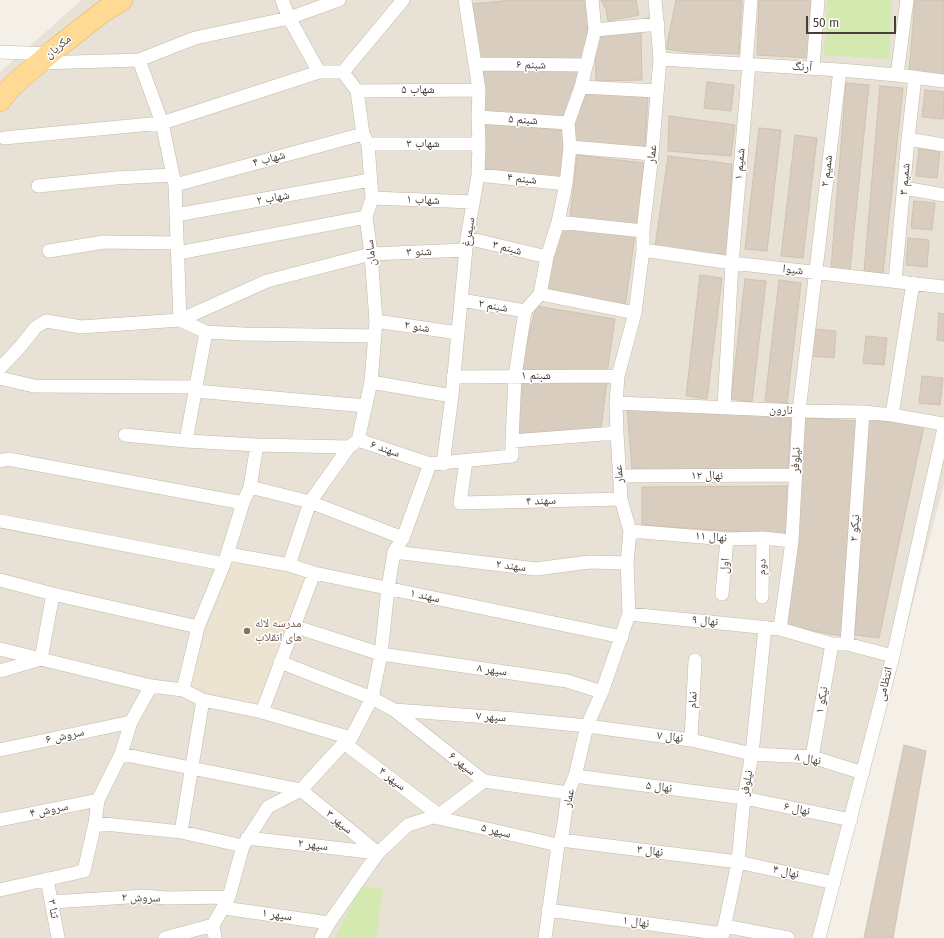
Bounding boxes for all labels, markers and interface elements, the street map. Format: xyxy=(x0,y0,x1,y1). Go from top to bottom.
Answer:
scale bar xyxy=(808,8,898,34)
text: 50 m xyxy=(813,16,839,30)
street label: مکریان xyxy=(42,32,74,62)
street label: شبنم ۶ xyxy=(516,58,546,72)
street label: آرنگ xyxy=(791,59,813,75)
street label: شهاب ۵ xyxy=(401,83,435,97)
street label: شبنم ۵ xyxy=(508,112,538,128)
street label: شهاب ۳ xyxy=(406,137,440,151)
street label: عمار xyxy=(644,144,660,164)
street label: شمیم ۱ xyxy=(731,147,749,181)
street label: شهاب ۴ xyxy=(251,148,287,170)
street label: شمیم ۲ xyxy=(818,154,836,188)
street label: شمیم ۳ xyxy=(896,162,914,196)
street label: شبنم ۴ xyxy=(506,170,538,188)
street label: شهاب ۲ xyxy=(255,188,291,208)
street label: شهاب ۱ xyxy=(406,192,440,208)
street label: سیمرغ xyxy=(460,216,478,248)
street label: شبنم ۳ xyxy=(491,237,523,259)
street label: سامان xyxy=(362,239,380,267)
street label: شنو ۳ xyxy=(406,244,432,260)
street label: شیوا xyxy=(782,262,804,278)
street label: شبنم ۲ xyxy=(477,296,509,316)
street label: شنو ۲ xyxy=(403,318,431,336)
street label: شبنم ۱ xyxy=(521,369,551,383)
street label: نارون xyxy=(769,402,793,418)
street label: سهند ۶ xyxy=(368,437,402,461)
street label: نیلوفر xyxy=(788,447,804,473)
street label: عمار xyxy=(611,464,627,484)
street label: نهال ۱۲ xyxy=(691,469,723,483)
street label: سهند ۴ xyxy=(526,493,556,509)
street label: نیکو ۲ xyxy=(847,514,863,542)
street label: نهال ۱۱ xyxy=(695,529,727,545)
street label: سهند ۲ xyxy=(495,557,527,575)
street label: اول xyxy=(717,558,733,574)
street label: دوم xyxy=(755,559,769,575)
street label: سهند ۱ xyxy=(409,586,441,606)
street label: نهال ۹ xyxy=(691,612,719,630)
place label: مدرسه لاله های انقلاب xyxy=(255,617,302,645)
marker: مدرسه لاله های انقلاب xyxy=(242,626,252,636)
street label: سپهر ۸ xyxy=(476,661,508,679)
street label: انتظامی xyxy=(874,665,896,703)
street label: نیکو ۱ xyxy=(813,685,831,715)
street label: نمام xyxy=(685,691,701,709)
street label: سپهر ۷ xyxy=(475,709,507,725)
street label: سروش ۶ xyxy=(44,725,86,747)
street label: نهال ۷ xyxy=(656,728,684,746)
street label: سپهر ۶ xyxy=(446,749,478,779)
street label: نهال ۸ xyxy=(794,750,822,768)
street label: سپهر ۴ xyxy=(376,764,408,794)
street label: نیلوفر xyxy=(738,769,756,797)
street label: نهال ۵ xyxy=(645,778,673,796)
street label: عمار xyxy=(560,787,578,809)
street label: سروش ۴ xyxy=(28,799,70,821)
street label: نهال ۶ xyxy=(782,799,812,819)
street label: سپهر ۳ xyxy=(323,807,355,837)
street label: سپهر ۵ xyxy=(480,821,512,841)
street label: سپهر ۲ xyxy=(297,836,329,854)
street label: نهال ۳ xyxy=(636,842,664,860)
street label: نهال ۴ xyxy=(771,862,801,882)
street label: سروش ۲ xyxy=(121,890,161,906)
street label: ثنا ۳ xyxy=(44,898,62,920)
street label: سپهر ۱ xyxy=(261,906,293,924)
street label: نهال ۱ xyxy=(622,913,650,931)

